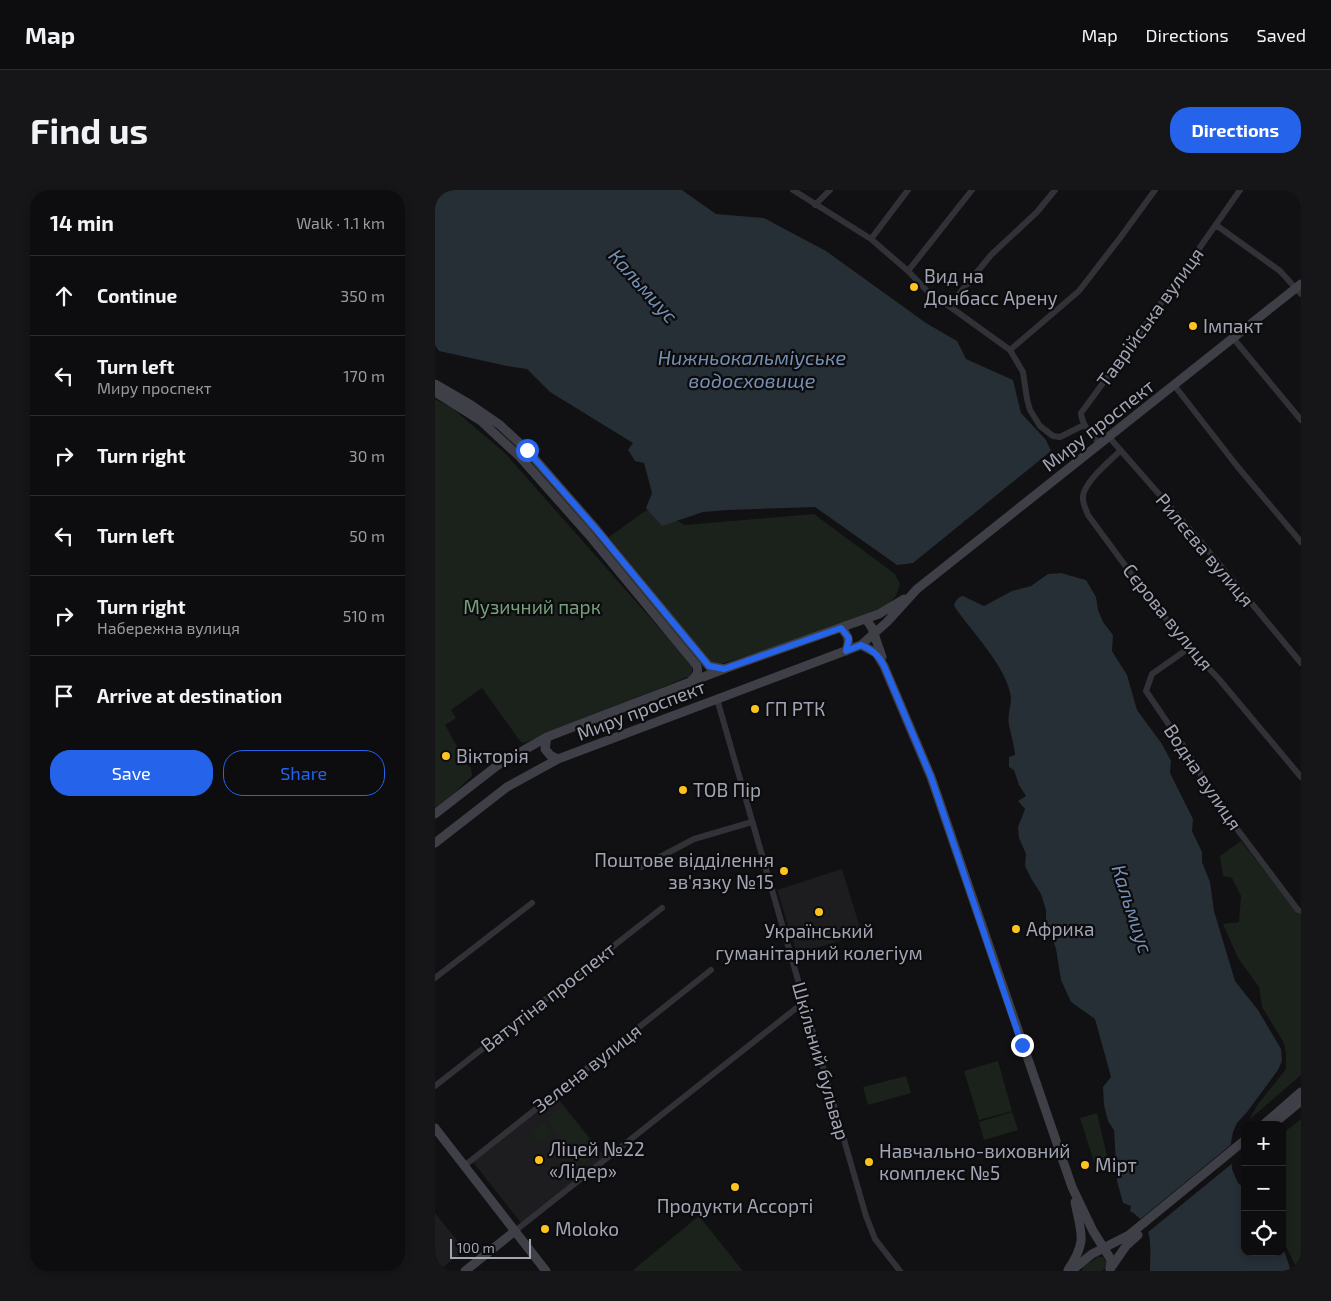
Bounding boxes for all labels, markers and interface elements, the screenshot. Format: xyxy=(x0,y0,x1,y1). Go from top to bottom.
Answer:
text: Map xyxy=(25,20,75,49)
text: Map xyxy=(1081,24,1118,46)
text: Directions xyxy=(1146,24,1229,46)
text: Saved xyxy=(1257,24,1306,46)
button: Directions xyxy=(1170,107,1301,153)
text: Find us xyxy=(30,109,148,151)
text: 14 min xyxy=(50,210,114,235)
text: Walk · 1.1 km xyxy=(296,213,385,232)
water label: Кальмиус xyxy=(604,243,683,328)
street label: Таврійська вулиця xyxy=(1091,243,1209,391)
place label: Вид на Донбасс Арену xyxy=(924,264,1058,310)
marker: Вид на Донбасс Арену xyxy=(908,281,920,293)
icon: ahead xyxy=(50,282,78,310)
text: Continue xyxy=(97,284,177,307)
text: 350 m xyxy=(340,286,385,305)
place label: Iмпакт xyxy=(1203,314,1263,337)
marker: Iмпакт xyxy=(1187,320,1199,332)
water label: Нижньокальміуське водосховище xyxy=(658,345,846,392)
text: Turn left xyxy=(97,355,174,378)
icon: left xyxy=(50,362,78,390)
text: 170 m xyxy=(343,366,385,385)
street label: Миру проспект xyxy=(1037,374,1159,476)
text: Миру проспект xyxy=(97,378,212,397)
route start xyxy=(516,439,539,462)
icon: right xyxy=(50,442,78,470)
text: Turn right xyxy=(97,444,185,467)
text: 30 m xyxy=(349,446,385,465)
street label: Рилєєва вулиця xyxy=(1151,488,1259,612)
icon: left xyxy=(50,522,78,550)
text: Turn left xyxy=(97,524,174,547)
text: 50 m xyxy=(349,526,385,545)
street label: Сєрова вулиця xyxy=(1118,559,1218,675)
text: Turn right xyxy=(97,595,185,618)
park label: Музичний парк xyxy=(463,595,601,619)
icon: right xyxy=(50,602,78,630)
text: 510 m xyxy=(343,606,385,625)
text: Набережна вулиця xyxy=(97,618,240,637)
street label: Миру проспект xyxy=(573,674,709,746)
icon: arrive xyxy=(50,682,78,710)
text: Arrive at destination xyxy=(97,684,282,707)
place label: ГП РТК xyxy=(765,697,825,720)
marker: ГП РТК xyxy=(749,703,761,715)
street label: Водна вулиця xyxy=(1159,719,1247,835)
place label: Вікторія xyxy=(456,744,529,767)
button: Save xyxy=(50,750,213,796)
button: Share xyxy=(223,750,385,796)
marker: Вікторія xyxy=(440,750,452,762)
place label: ТОВ Пір xyxy=(693,778,761,801)
marker: ТОВ Пір xyxy=(677,784,689,796)
place label: Поштове відділення зв'язку №15 xyxy=(594,848,774,894)
water label: Кальмиус xyxy=(1107,861,1159,956)
marker: Поштове відділення зв'язку №15 xyxy=(778,865,790,877)
marker: Український гуманітарний колегіум xyxy=(813,906,825,918)
place label: Африка xyxy=(1026,917,1094,940)
place label: Український гуманітарний колегіум xyxy=(715,919,923,965)
marker: Африка xyxy=(1010,923,1022,935)
street label: Ватутіна проспект xyxy=(476,937,620,1057)
street label: Шкільний бульвар xyxy=(787,979,855,1143)
street label: Зелена вулиця xyxy=(528,1018,646,1118)
route end xyxy=(1011,1034,1034,1057)
map controls xyxy=(1241,1121,1286,1256)
button: + xyxy=(1241,1121,1286,1166)
place label: Ліцей №22 «Лідер» xyxy=(549,1137,645,1182)
place label: Навчально-виховний комплекс №5 xyxy=(879,1139,1071,1184)
place label: Мірт xyxy=(1095,1153,1137,1176)
marker: Ліцей №22 «Лідер» xyxy=(533,1154,545,1166)
marker: Навчально-виховний комплекс №5 xyxy=(863,1156,875,1168)
marker: Мірт xyxy=(1079,1159,1091,1171)
button: − xyxy=(1241,1166,1286,1211)
marker: Продукти Ассорті xyxy=(729,1181,741,1193)
place label: Продукти Ассорті xyxy=(657,1194,813,1218)
button: locate xyxy=(1241,1211,1286,1256)
place label: Moloko xyxy=(555,1217,619,1240)
marker: Moloko xyxy=(539,1223,551,1235)
scale bar xyxy=(450,1236,531,1259)
text: 100 m xyxy=(457,1239,495,1256)

